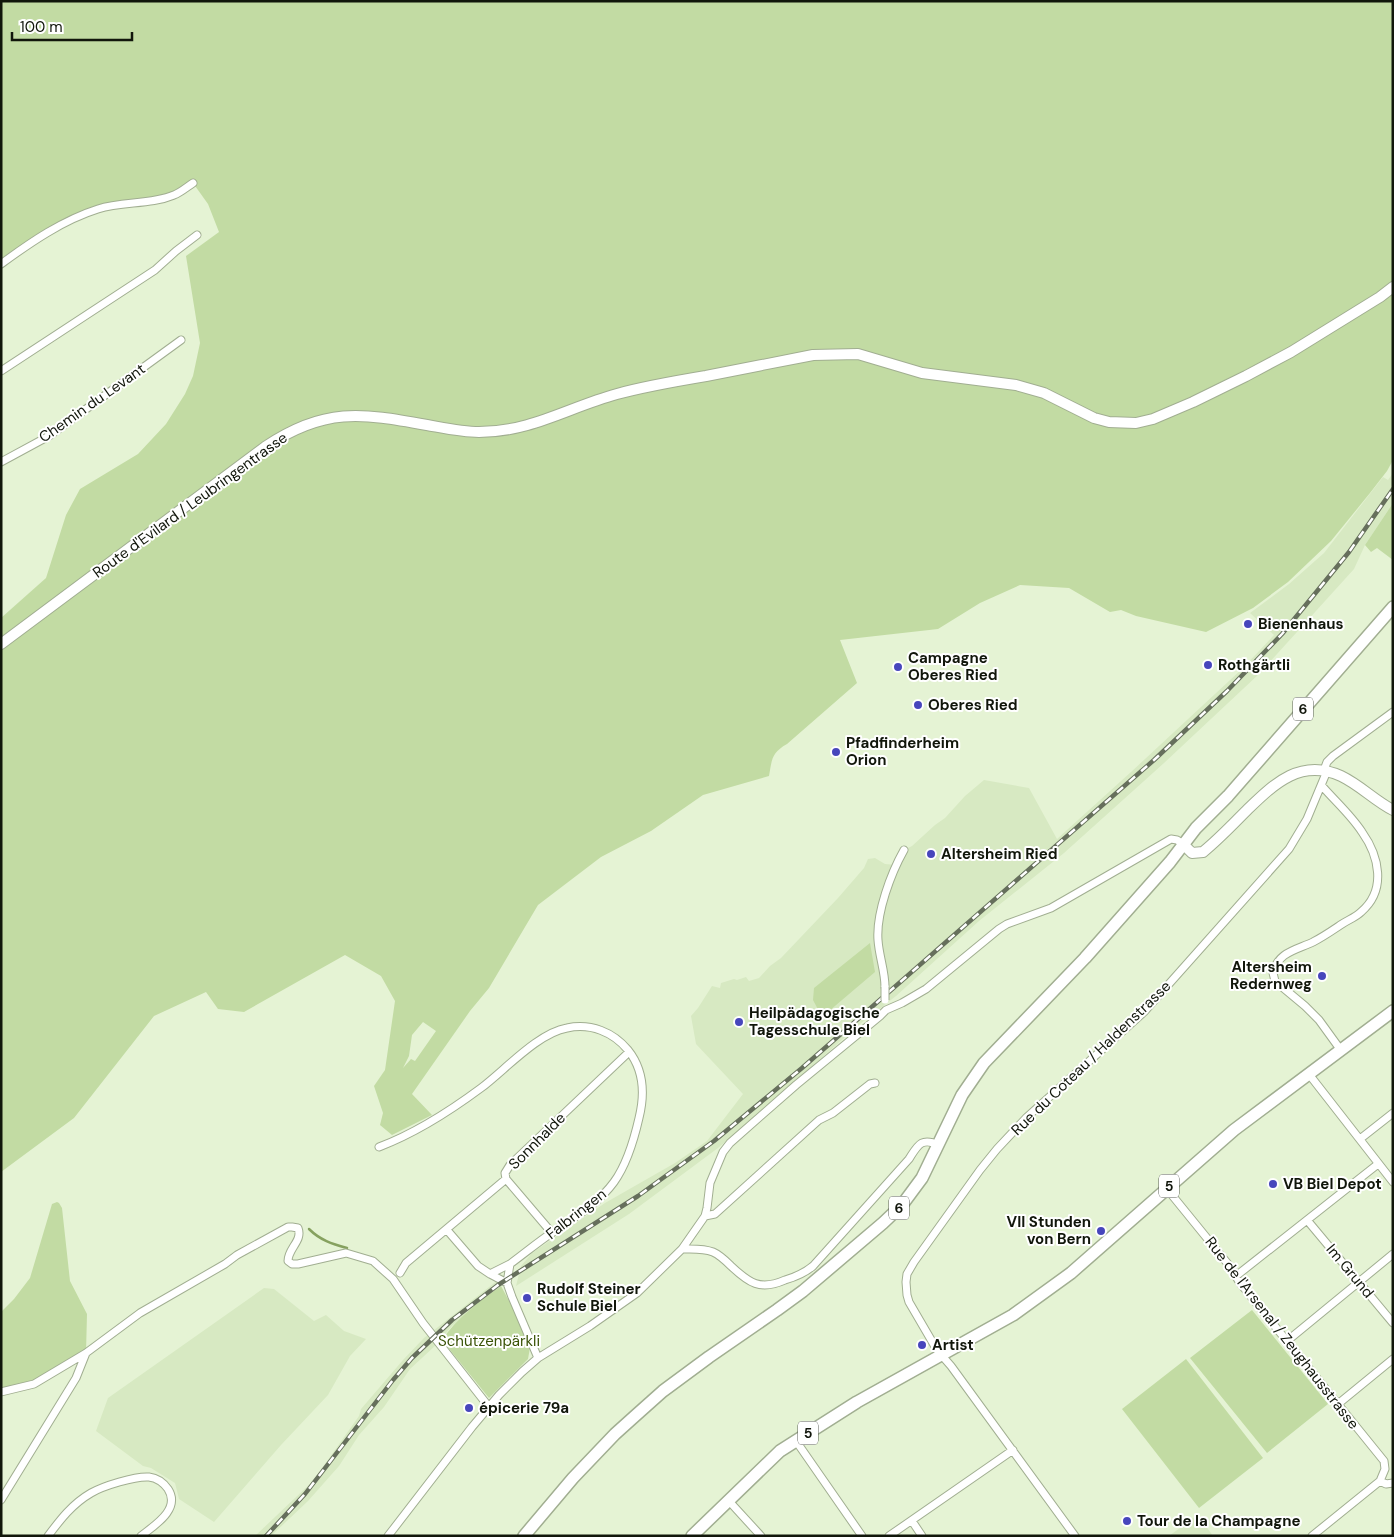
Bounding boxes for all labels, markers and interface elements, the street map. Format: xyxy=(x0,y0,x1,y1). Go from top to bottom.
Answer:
scale bar xyxy=(12,10,132,42)
text: 100 m xyxy=(20,17,63,37)
street label: Chemin du Levant xyxy=(35,359,149,447)
street label: Route d'Evilard / Leubringentrasse xyxy=(89,428,291,582)
place label: Bienenhaus xyxy=(1258,614,1344,634)
marker: Bienenhaus xyxy=(1242,618,1254,630)
place label: Campagne Oberes Ried xyxy=(908,648,998,685)
place label: Rothgärtli xyxy=(1218,655,1290,675)
marker: Rothgärtli xyxy=(1202,659,1214,671)
marker: Campagne Oberes Ried xyxy=(892,661,904,673)
place label: Oberes Ried xyxy=(928,695,1018,715)
road number: 6 xyxy=(1293,698,1313,721)
marker: Oberes Ried xyxy=(912,699,924,711)
place label: Pfadfinderheim Orion xyxy=(846,733,959,770)
marker: Pfadfinderheim Orion xyxy=(830,746,842,758)
place label: Altersheim Ried xyxy=(941,844,1058,864)
marker: Altersheim Ried xyxy=(925,848,937,860)
place label: Altersheim Redernweg xyxy=(1230,957,1312,994)
marker: Altersheim Redernweg xyxy=(1316,970,1328,982)
street label: Rue du Coteau / Haldenstrasse xyxy=(1007,976,1175,1140)
place label: Heilpädagogische Tagesschule Biel xyxy=(749,1003,880,1040)
marker: Heilpädagogische Tagesschule Biel xyxy=(733,1016,745,1028)
street label: Sonnhalde xyxy=(504,1108,570,1174)
road number: 5 xyxy=(1159,1174,1179,1198)
place label: VB Biel Depot xyxy=(1283,1174,1382,1194)
marker: VB Biel Depot xyxy=(1267,1178,1279,1190)
street label: Falbringen xyxy=(542,1184,610,1244)
road number: 6 xyxy=(889,1196,909,1220)
place label: VII Stunden von Bern xyxy=(1007,1212,1091,1249)
marker: VII Stunden von Bern xyxy=(1095,1225,1107,1237)
street label: Rue de l'Arsenal / Zeughausstrasse xyxy=(1200,1233,1364,1433)
street label: Im Grund xyxy=(1322,1240,1378,1302)
place label: Rudolf Steiner Schule Biel xyxy=(537,1279,641,1316)
marker: Rudolf Steiner Schule Biel xyxy=(521,1292,533,1304)
park label: Schützenpärkli xyxy=(438,1331,540,1351)
place label: Artist xyxy=(932,1335,974,1355)
marker: Artist xyxy=(916,1339,928,1351)
place label: épicerie 79a xyxy=(479,1398,569,1418)
marker: épicerie 79a xyxy=(463,1402,475,1414)
road number: 5 xyxy=(798,1422,818,1445)
place label: Tour de la Champagne xyxy=(1137,1511,1300,1531)
marker: Tour de la Champagne xyxy=(1121,1515,1133,1527)

